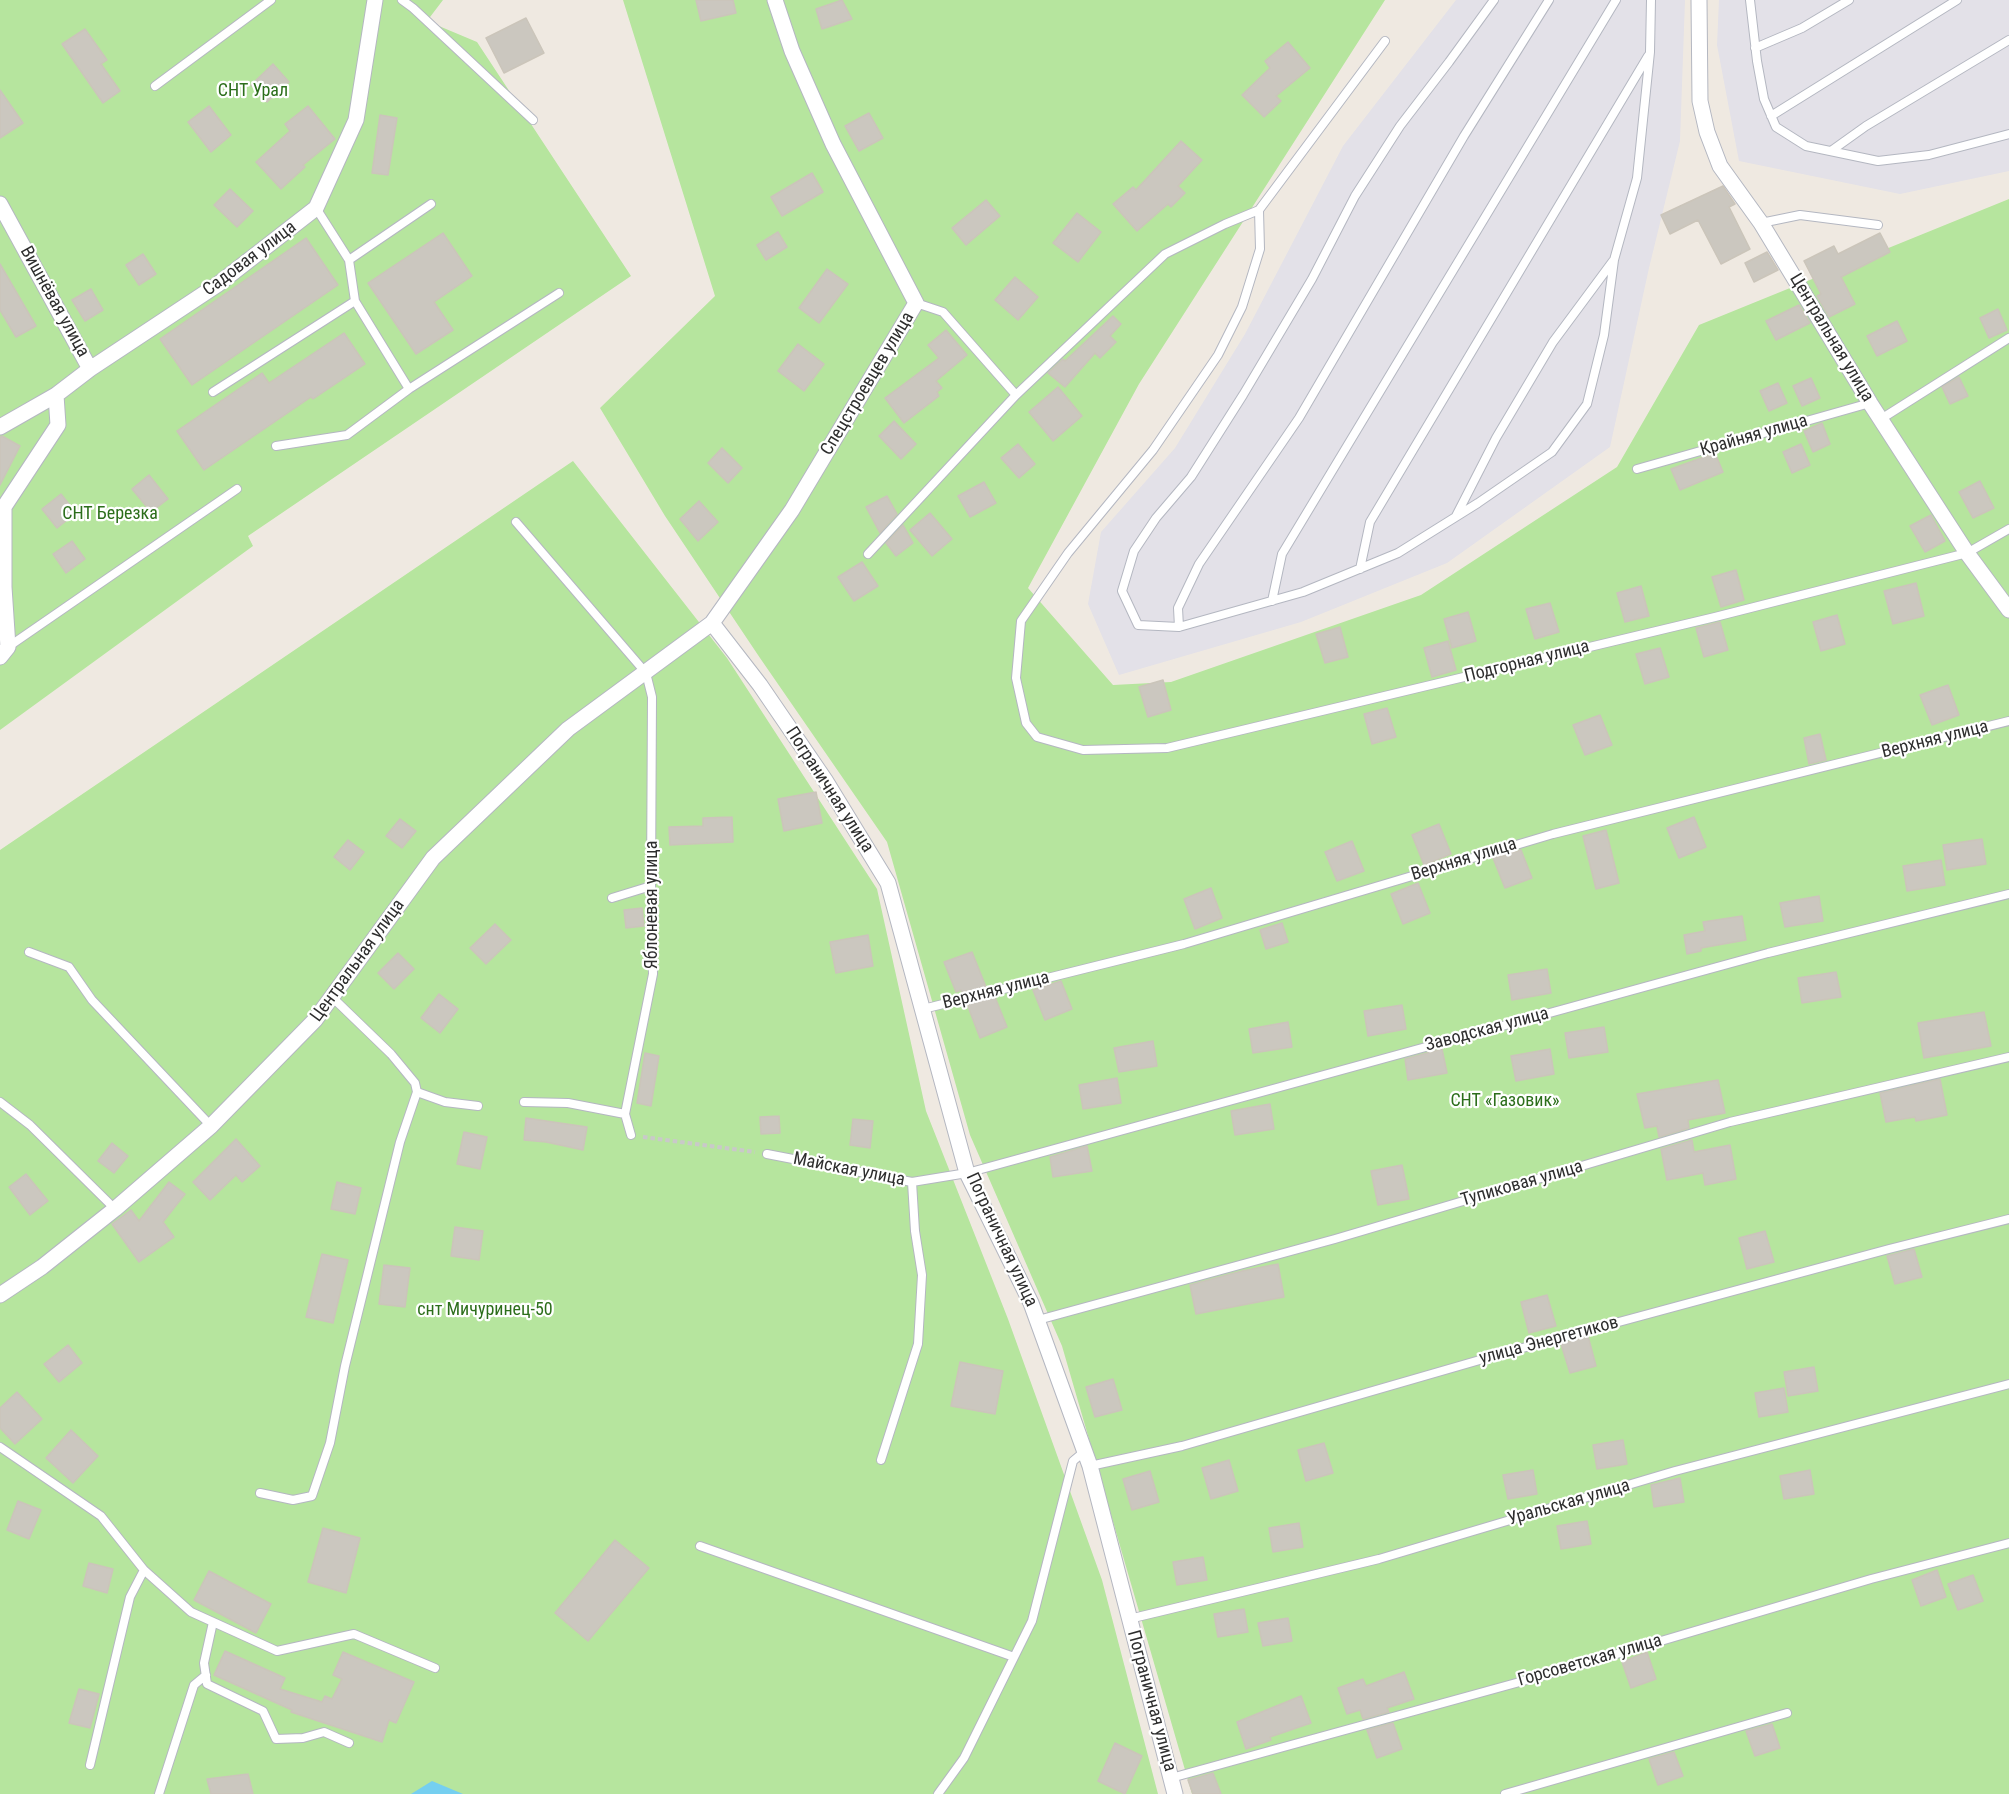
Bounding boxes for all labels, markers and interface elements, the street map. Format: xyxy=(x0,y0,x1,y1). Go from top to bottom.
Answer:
park label: СНТ Урал xyxy=(218,80,288,102)
street label: Садовая улица xyxy=(199,217,301,301)
street label: Вишнёвая улица xyxy=(15,243,93,361)
street label: Центральная улица xyxy=(1784,270,1878,406)
street label: Спецстроевцев улица xyxy=(817,308,919,460)
street label: Крайняя улица xyxy=(1698,410,1810,462)
park label: СНТ Березка xyxy=(62,503,158,525)
street label: Подгорная улица xyxy=(1462,636,1592,688)
street label: Верхняя улица xyxy=(1879,716,1991,764)
street label: Пограничная улица xyxy=(780,723,878,857)
street label: Верхняя улица xyxy=(1409,834,1519,886)
street label: Яблоневая улица xyxy=(641,841,663,969)
street label: Центральная улица xyxy=(306,896,410,1026)
street label: Верхняя улица xyxy=(940,967,1052,1015)
street label: Заводская улица xyxy=(1423,1003,1551,1057)
park label: СНТ «Газовик» xyxy=(1450,1090,1560,1112)
street label: Майская улица xyxy=(791,1149,907,1191)
street label: Тупиковая улица xyxy=(1458,1156,1586,1212)
street label: Пограничная улица xyxy=(960,1170,1042,1310)
park label: снт Мичуринец-50 xyxy=(417,1299,553,1321)
street label: улица Энергетиков xyxy=(1477,1312,1621,1370)
street label: Уральская улица xyxy=(1505,1475,1633,1531)
street label: Пограничная улица xyxy=(1122,1628,1180,1774)
street label: Горсоветская улица xyxy=(1516,1630,1664,1692)

